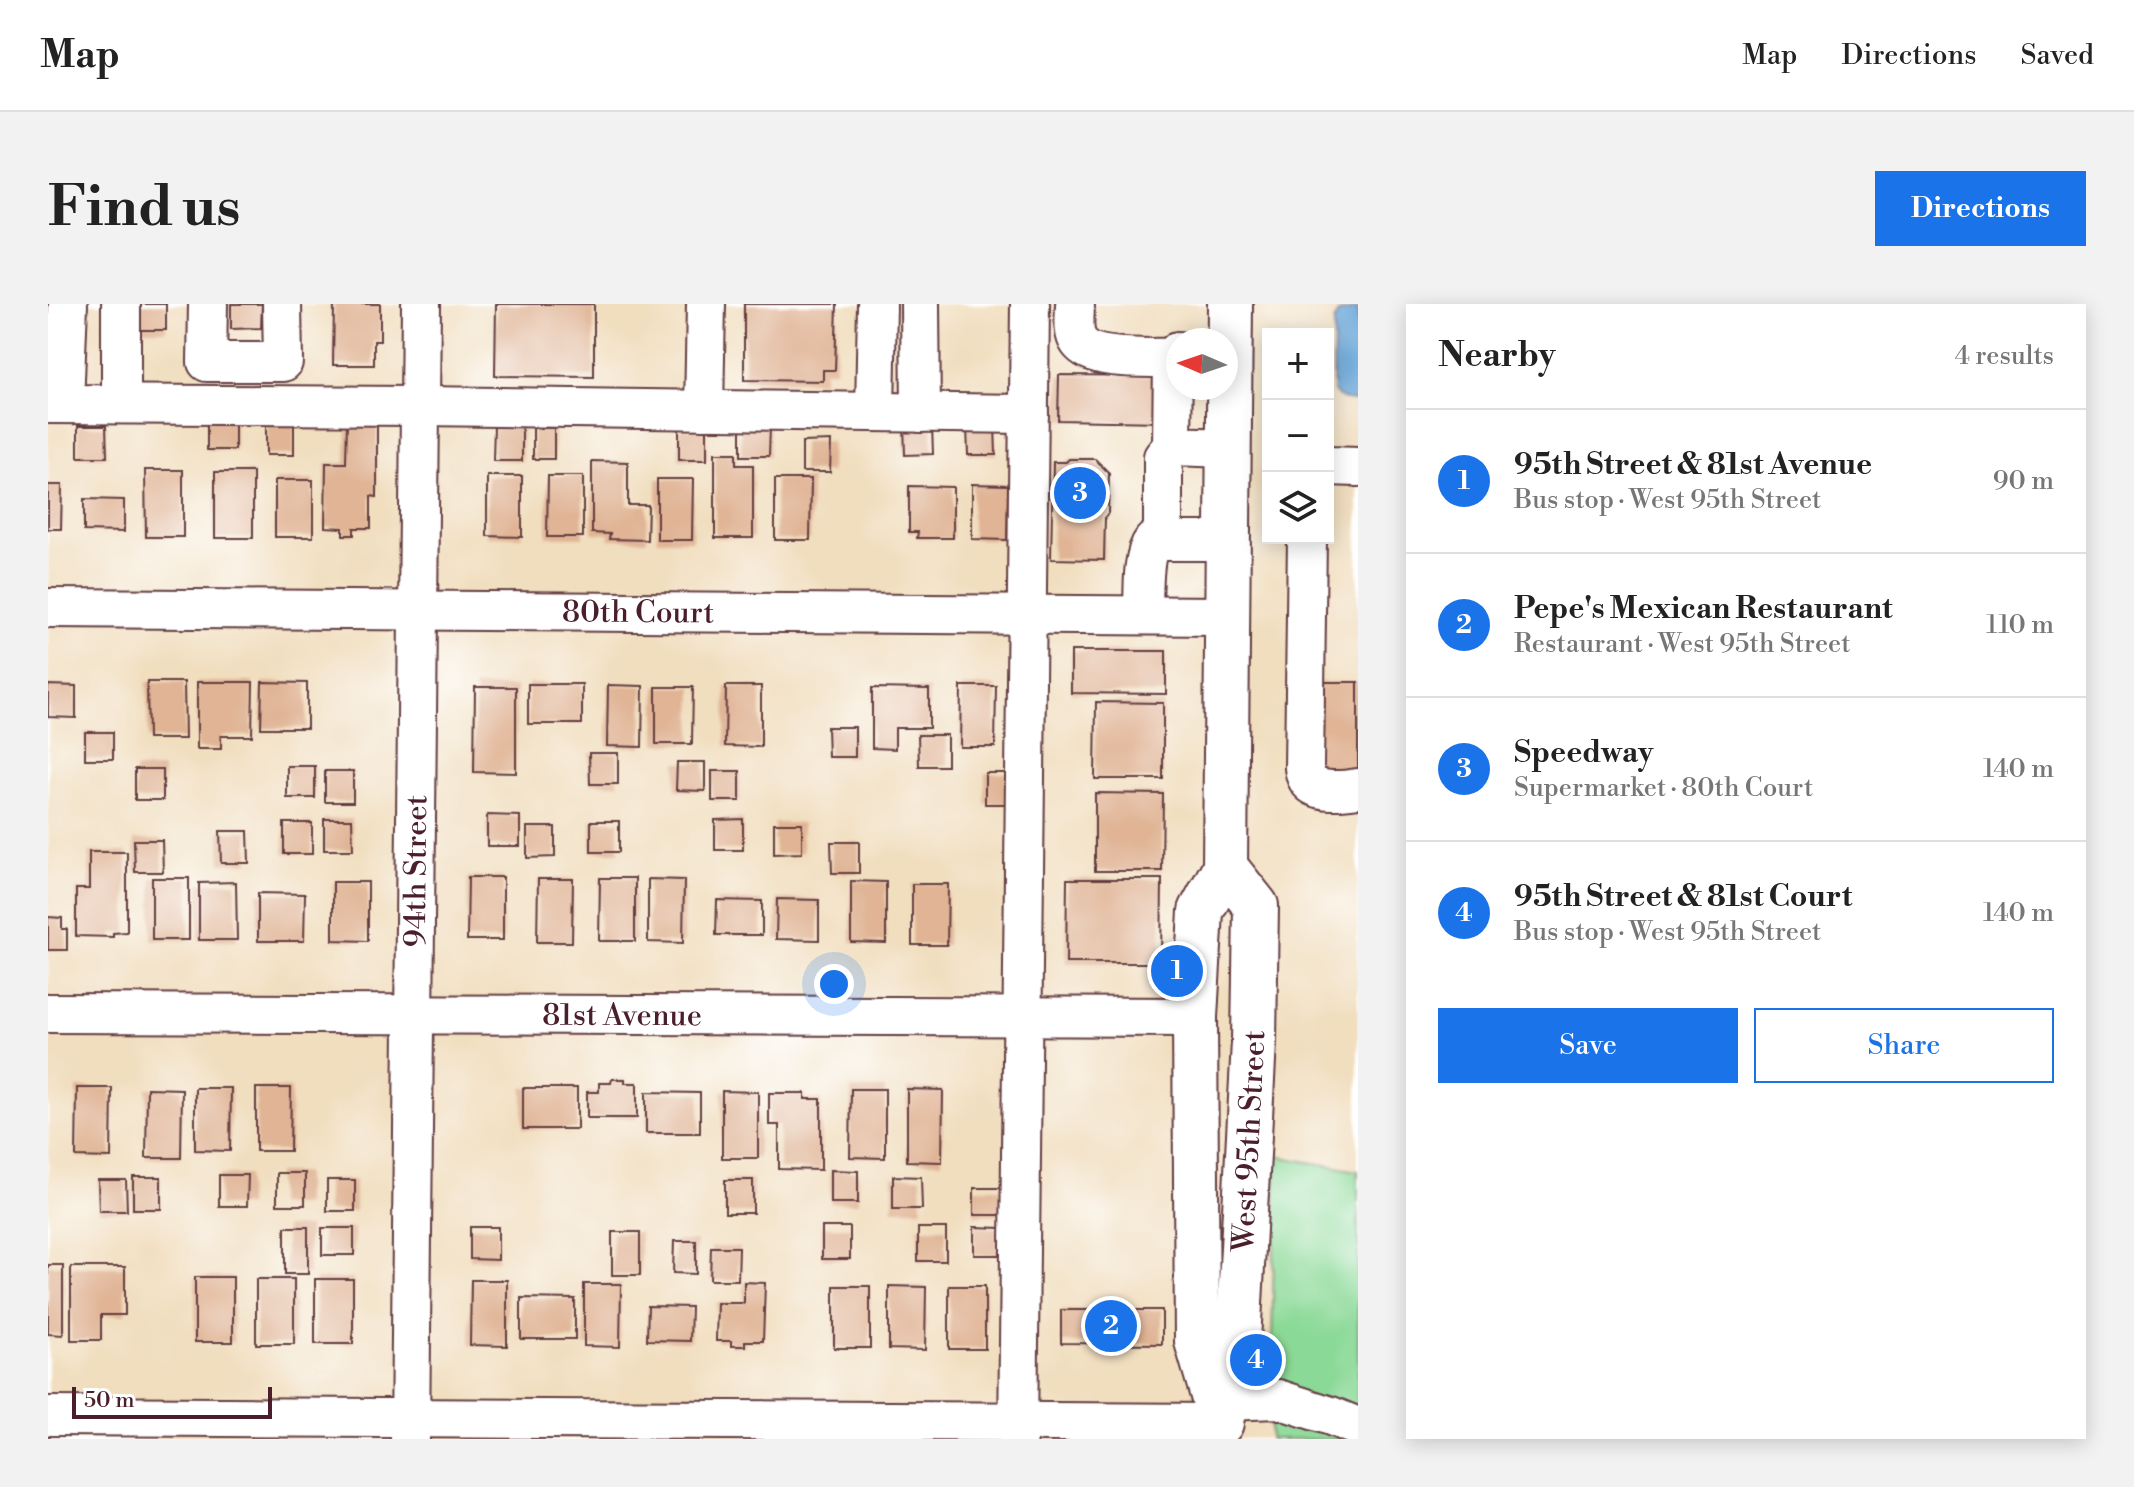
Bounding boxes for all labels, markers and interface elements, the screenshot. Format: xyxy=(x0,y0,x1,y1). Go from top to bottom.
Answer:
text: Map xyxy=(40,32,120,79)
text: Map xyxy=(1742,38,1797,73)
text: Directions xyxy=(1841,38,1976,73)
text: Saved xyxy=(2020,38,2094,73)
button: Directions xyxy=(1875,171,2086,246)
text: Find us xyxy=(48,173,241,243)
north arrow xyxy=(1166,328,1238,400)
map controls xyxy=(1262,328,1334,544)
button: + xyxy=(1262,328,1334,400)
text: Nearby xyxy=(1438,335,1556,377)
text: 4 results xyxy=(1955,340,2054,372)
button: − xyxy=(1262,400,1334,472)
text: 95th Street & 81st Avenue xyxy=(1514,446,1872,484)
pin: 3 xyxy=(1054,463,1106,523)
text: 1 xyxy=(1458,465,1470,497)
text: 90 m xyxy=(1993,465,2054,497)
button: layers xyxy=(1262,472,1334,544)
text: Bus stop · West 95th Street xyxy=(1514,484,1821,516)
text: Pepe's Mexican Restaurant xyxy=(1514,590,1893,628)
street label: 80th Court xyxy=(562,593,715,633)
text: 2 xyxy=(1456,609,1472,641)
text: 110 m xyxy=(1986,609,2054,641)
text: Restaurant · West 95th Street xyxy=(1514,628,1850,660)
text: Speedway xyxy=(1514,734,1653,772)
text: 3 xyxy=(1456,753,1472,785)
text: 140 m xyxy=(1983,753,2054,785)
text: Supermarket · 80th Court xyxy=(1514,772,1813,804)
street label: 94th Street xyxy=(397,794,436,947)
text: 95th Street & 81st Court xyxy=(1514,878,1852,916)
text: 4 xyxy=(1455,897,1473,929)
text: 140 m xyxy=(1983,897,2054,929)
text: Bus stop · West 95th Street xyxy=(1514,916,1821,948)
pin: 1 xyxy=(1151,941,1203,1001)
your location xyxy=(814,964,854,1004)
street label: 81st Avenue xyxy=(542,997,702,1035)
button: Save xyxy=(1438,1008,1738,1083)
button: Share xyxy=(1754,1008,2054,1083)
street label: West 95th Street xyxy=(1225,1029,1274,1254)
pin: 2 xyxy=(1085,1296,1137,1356)
pin: 4 xyxy=(1230,1330,1282,1390)
scale bar xyxy=(72,1383,272,1419)
text: 50 m xyxy=(84,1387,135,1414)

